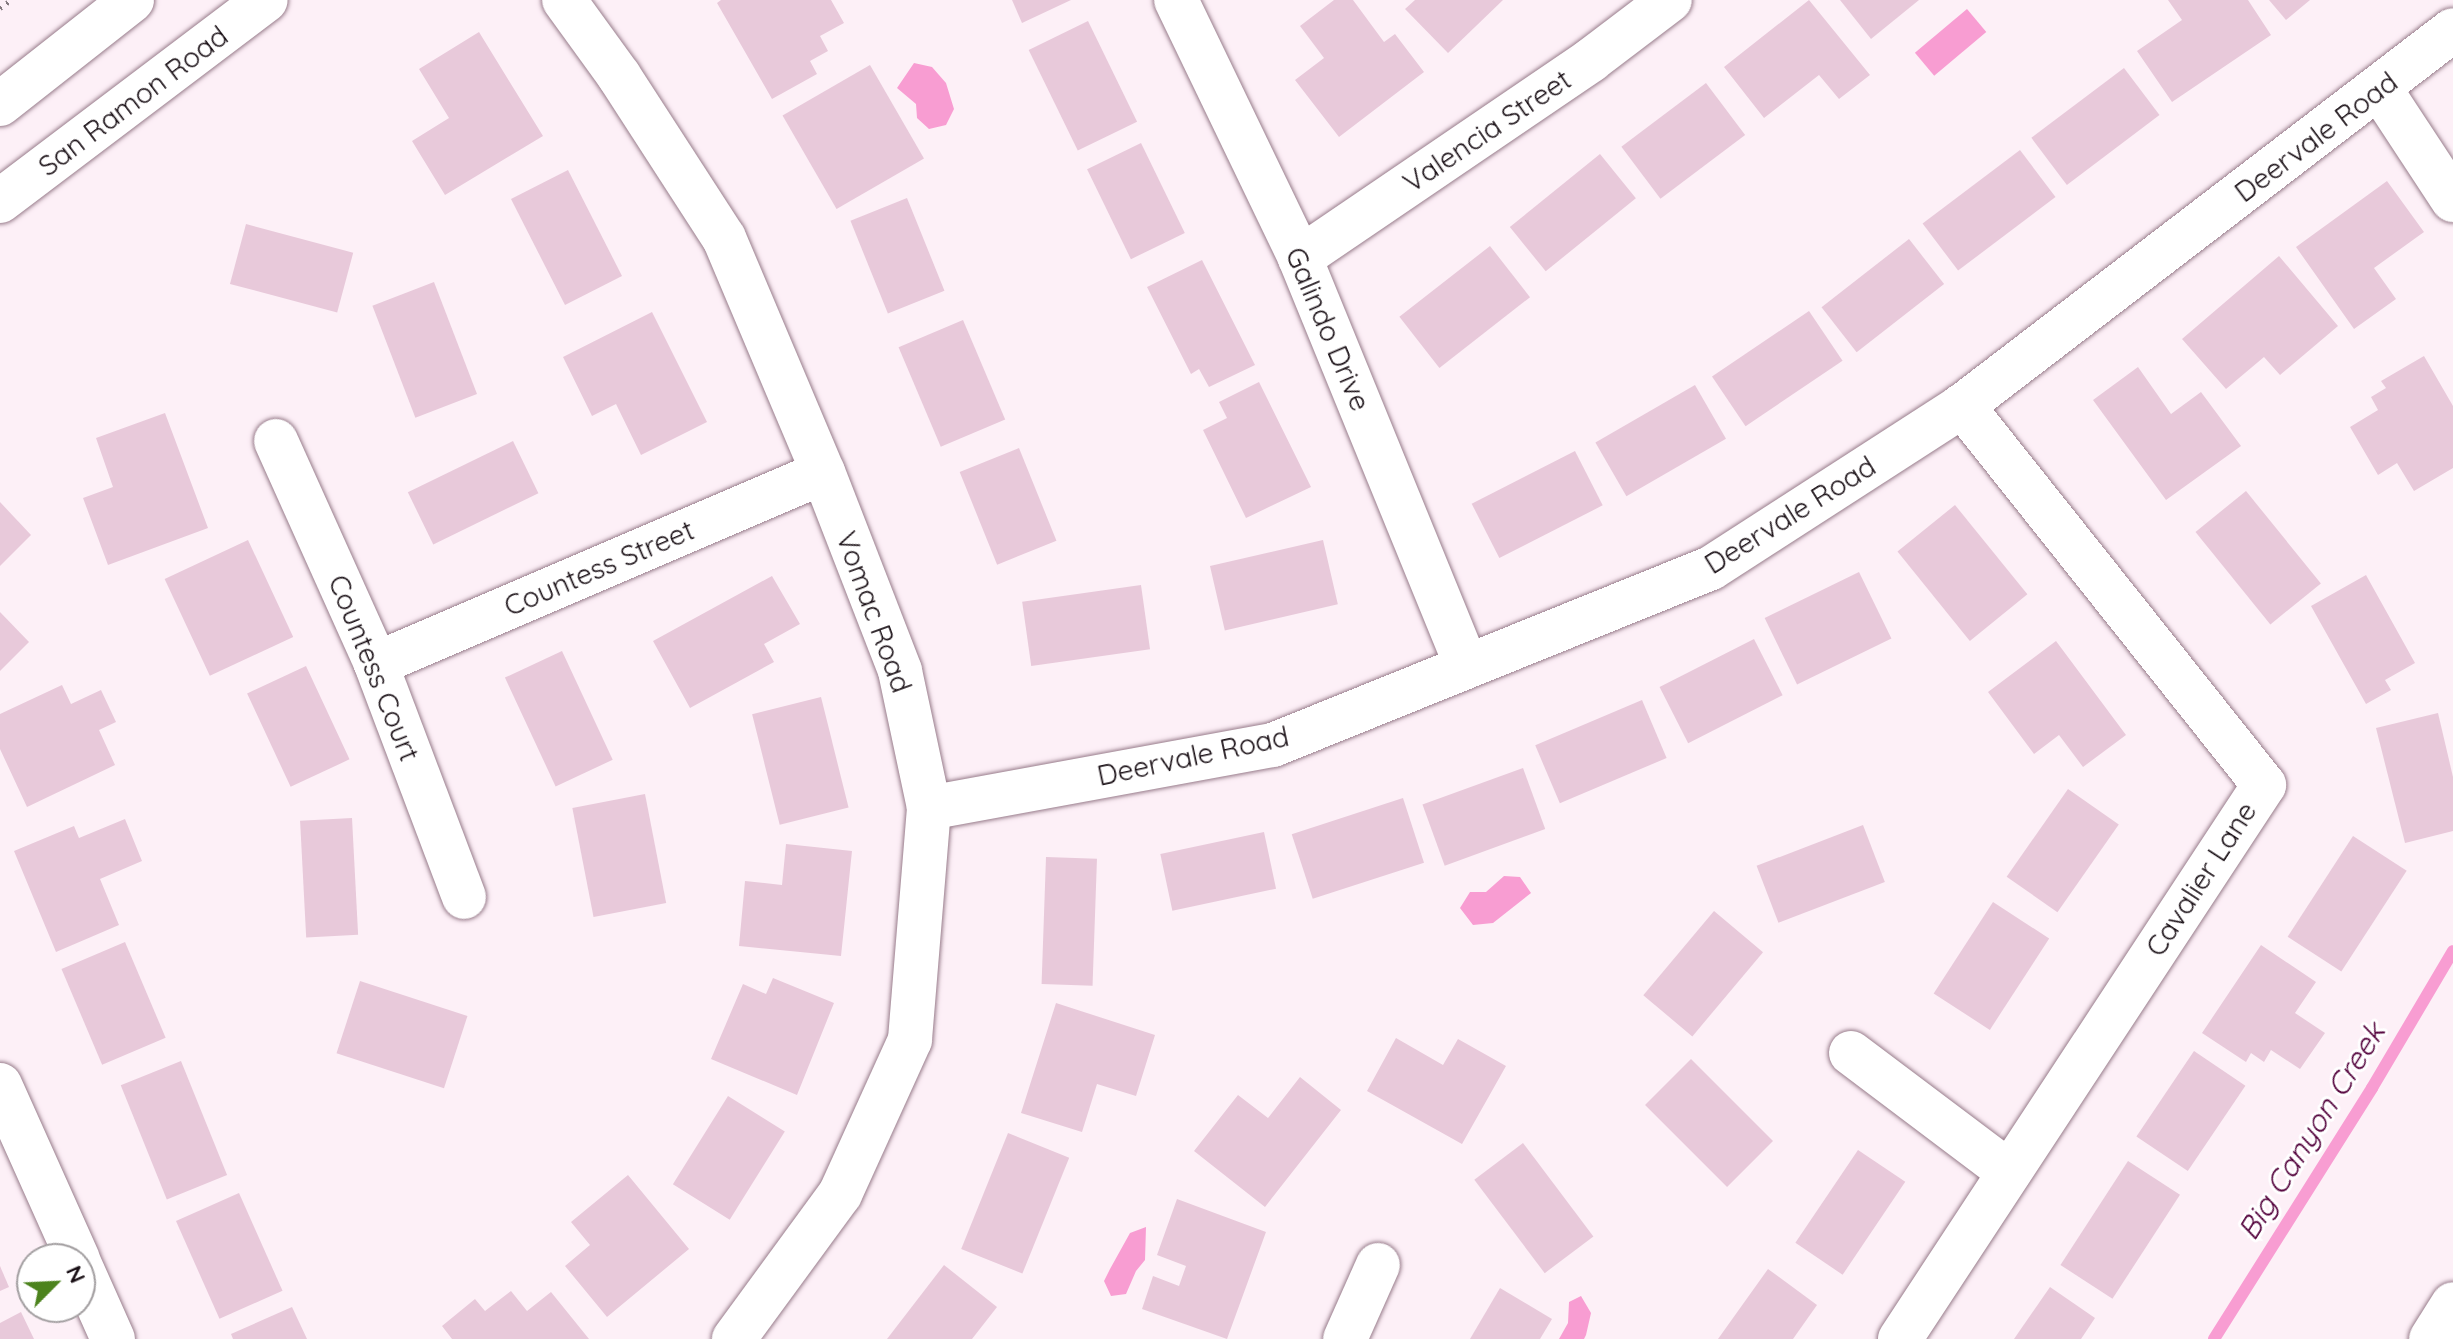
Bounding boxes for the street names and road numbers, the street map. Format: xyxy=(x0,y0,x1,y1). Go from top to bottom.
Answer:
street label: San Ramon Road xyxy=(32,19,234,183)
street label: Valencia Street xyxy=(1397,63,1577,199)
street label: Deervale Road xyxy=(2228,65,2404,209)
street label: Galindo Drive xyxy=(1278,242,1378,416)
street label: Deervale Road xyxy=(1698,449,1882,581)
street label: Countess Street xyxy=(499,513,699,623)
street label: Vomac Road xyxy=(829,527,919,697)
street label: Countess Court xyxy=(321,570,427,766)
street label: Deervale Road xyxy=(1094,719,1292,793)
street label: Cavalier Lane xyxy=(2139,796,2263,962)

